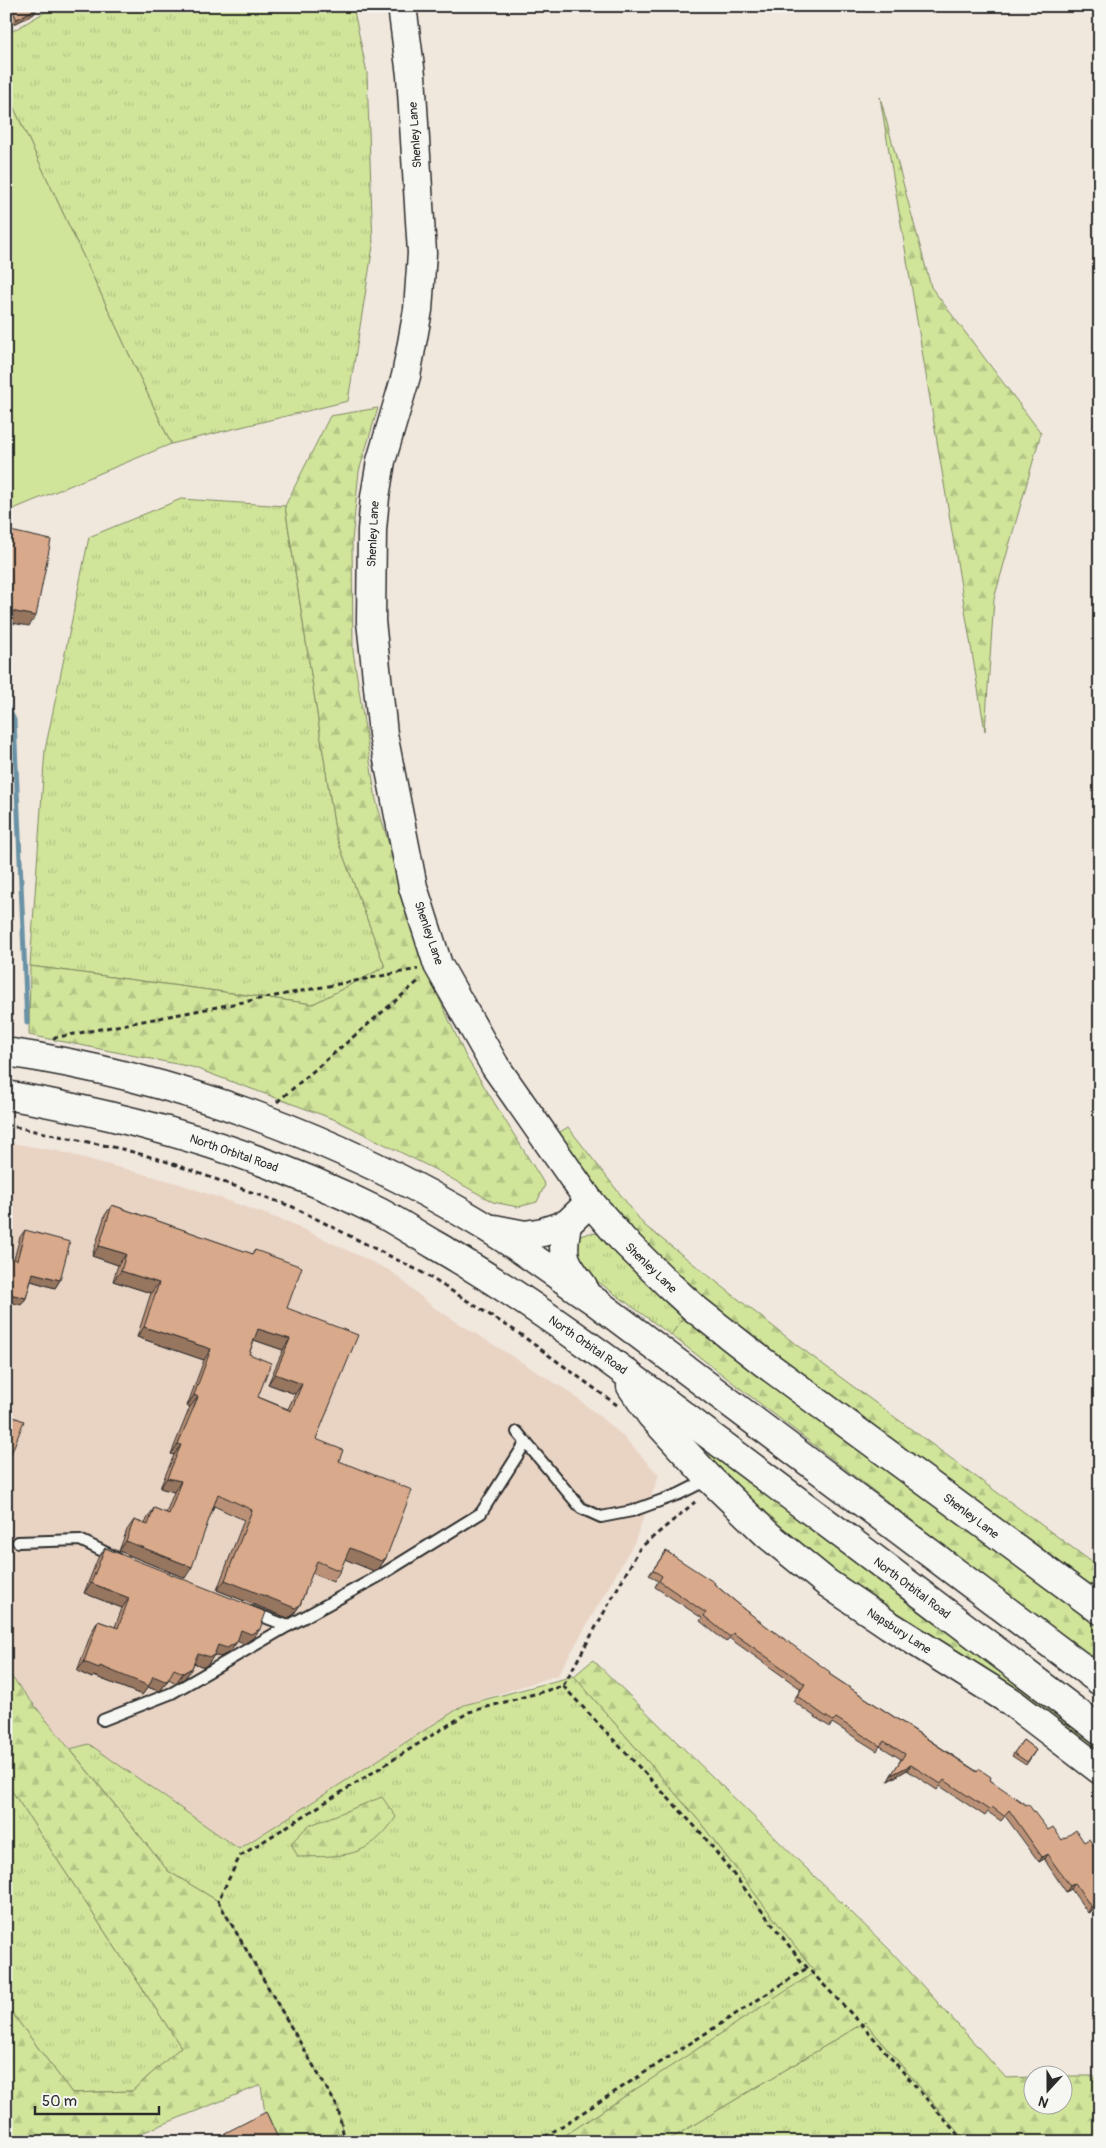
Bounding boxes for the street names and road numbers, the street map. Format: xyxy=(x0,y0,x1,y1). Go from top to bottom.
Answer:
street label: Shenley Lane xyxy=(406,101,425,169)
street label: Shenley Lane xyxy=(364,500,383,568)
street label: Shenley Lane xyxy=(411,899,446,967)
street label: North Orbital Road xyxy=(188,1131,280,1176)
street label: Shenley Lane xyxy=(622,1240,680,1297)
street label: North Orbital Road xyxy=(545,1313,630,1378)
street label: Shenley Lane xyxy=(940,1490,1002,1542)
street label: North Orbital Road xyxy=(870,1555,953,1622)
street label: Napsbury Lane xyxy=(864,1605,934,1658)

